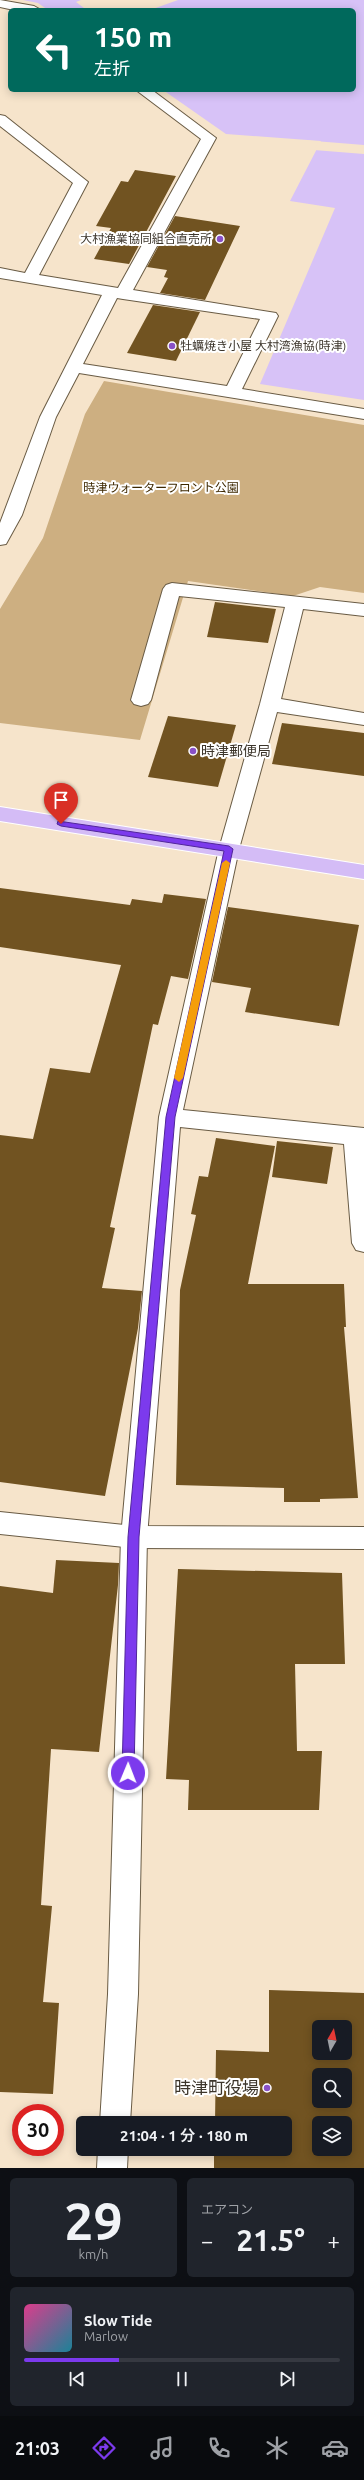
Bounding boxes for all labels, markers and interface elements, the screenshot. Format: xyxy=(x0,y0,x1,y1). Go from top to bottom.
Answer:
text: 150 m xyxy=(94,21,172,52)
icon: left xyxy=(28,24,80,76)
text: 左折 xyxy=(94,58,130,78)
place label: 大村漁業協同組合直売所 xyxy=(80,232,212,245)
marker: 大村漁業協同組合直売所 xyxy=(215,234,225,244)
place label: 牡蠣焼き小屋 大村湾漁協(時津) xyxy=(180,339,346,353)
marker: 牡蠣焼き小屋 大村湾漁協(時津) xyxy=(167,341,177,351)
park label: 時津ウォーターフロント公園 xyxy=(83,481,239,494)
place label: 時津郵便局 xyxy=(201,743,271,759)
marker: 時津郵便局 xyxy=(188,746,198,756)
pin xyxy=(44,783,78,824)
icon: arrive xyxy=(50,789,72,811)
position arrow xyxy=(107,1752,149,1794)
north arrow xyxy=(312,2020,352,2060)
map controls xyxy=(312,2020,352,2156)
button: search xyxy=(312,2068,352,2108)
place label: 時津町役場 xyxy=(174,2078,259,2097)
marker: 時津町役場 xyxy=(262,2083,272,2093)
speed limit sign: 30 xyxy=(12,2104,64,2156)
button: layers xyxy=(312,2116,352,2156)
text: 21:04 · 1 分 · 180 m xyxy=(120,2127,248,2144)
text: 29 xyxy=(64,2192,123,2250)
text: エアコン xyxy=(201,2202,253,2216)
text: 21.5° xyxy=(236,2223,305,2257)
text: − xyxy=(201,2228,213,2253)
text: + xyxy=(328,2228,340,2253)
text: km/h xyxy=(78,2247,109,2261)
text: Slow Tide xyxy=(84,2312,152,2329)
text: Marlow xyxy=(84,2329,128,2343)
icon: previous xyxy=(66,2368,88,2390)
icon: pause xyxy=(171,2368,193,2390)
icon: next xyxy=(276,2368,298,2390)
icon: directions xyxy=(90,2434,118,2462)
icon: music xyxy=(148,2434,176,2462)
icon: phone xyxy=(205,2434,233,2462)
icon: climate xyxy=(263,2434,291,2462)
icon: car xyxy=(321,2434,349,2462)
text: 21:03 xyxy=(15,2438,60,2458)

